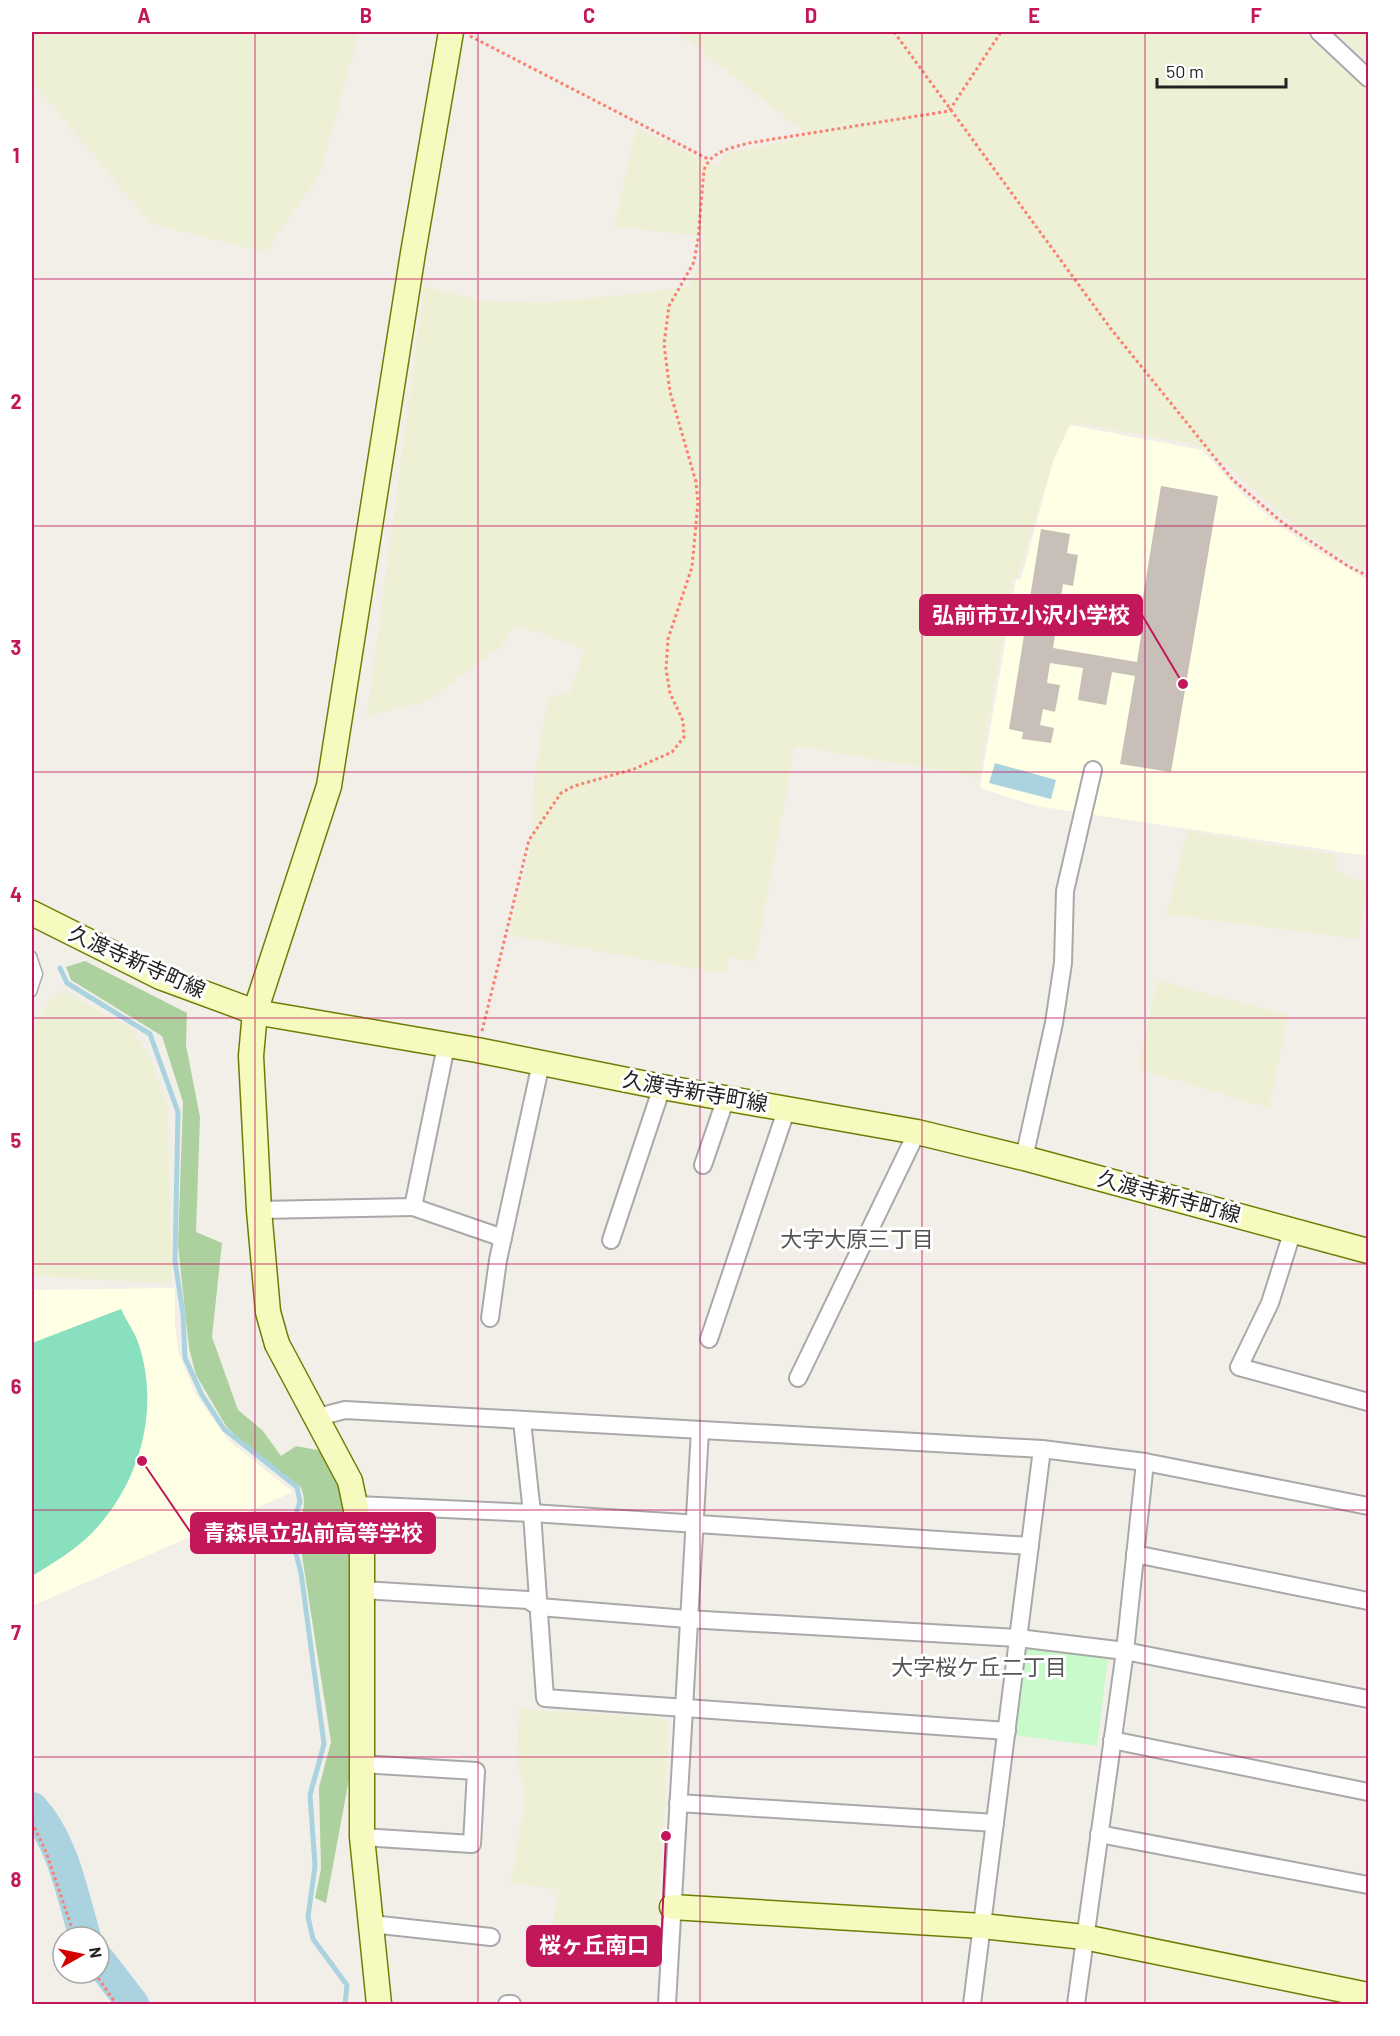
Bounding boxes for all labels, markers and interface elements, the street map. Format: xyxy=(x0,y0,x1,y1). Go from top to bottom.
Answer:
text: A xyxy=(137,3,151,27)
text: B xyxy=(360,3,372,27)
text: C xyxy=(583,3,595,27)
text: D xyxy=(805,3,817,27)
text: E xyxy=(1028,3,1040,27)
text: F xyxy=(1250,3,1262,27)
scale bar xyxy=(1157,51,1286,89)
text: 50 m xyxy=(1166,60,1204,82)
text: 1 xyxy=(12,143,20,167)
text: 2 xyxy=(10,389,22,413)
callout: 弘前市立小沢小学校 xyxy=(920,595,1142,635)
text: 弘前市立小沢小学校 xyxy=(932,601,1130,627)
text: 3 xyxy=(11,635,21,659)
text: 4 xyxy=(10,882,22,906)
street label: 久渡寺新寺町線 xyxy=(65,919,210,1002)
street label: 久渡寺新寺町線 xyxy=(621,1065,770,1116)
text: 5 xyxy=(11,1128,22,1152)
street label: 久渡寺新寺町線 xyxy=(1095,1164,1244,1227)
district label: 大字大原三丁目 xyxy=(780,1225,934,1251)
text: 6 xyxy=(11,1374,22,1398)
callout: 青森県立弘前高等学校 xyxy=(191,1513,435,1553)
text: 青森県立弘前高等学校 xyxy=(203,1519,423,1545)
text: 7 xyxy=(11,1620,21,1644)
district label: 大字桜ケ丘二丁目 xyxy=(891,1653,1067,1679)
text: 8 xyxy=(11,1867,22,1891)
north arrow xyxy=(51,1925,111,1985)
callout: 桜ヶ丘南口 xyxy=(527,1926,661,1966)
text: 桜ヶ丘南口 xyxy=(539,1931,649,1957)
text: N xyxy=(86,1946,107,1959)

